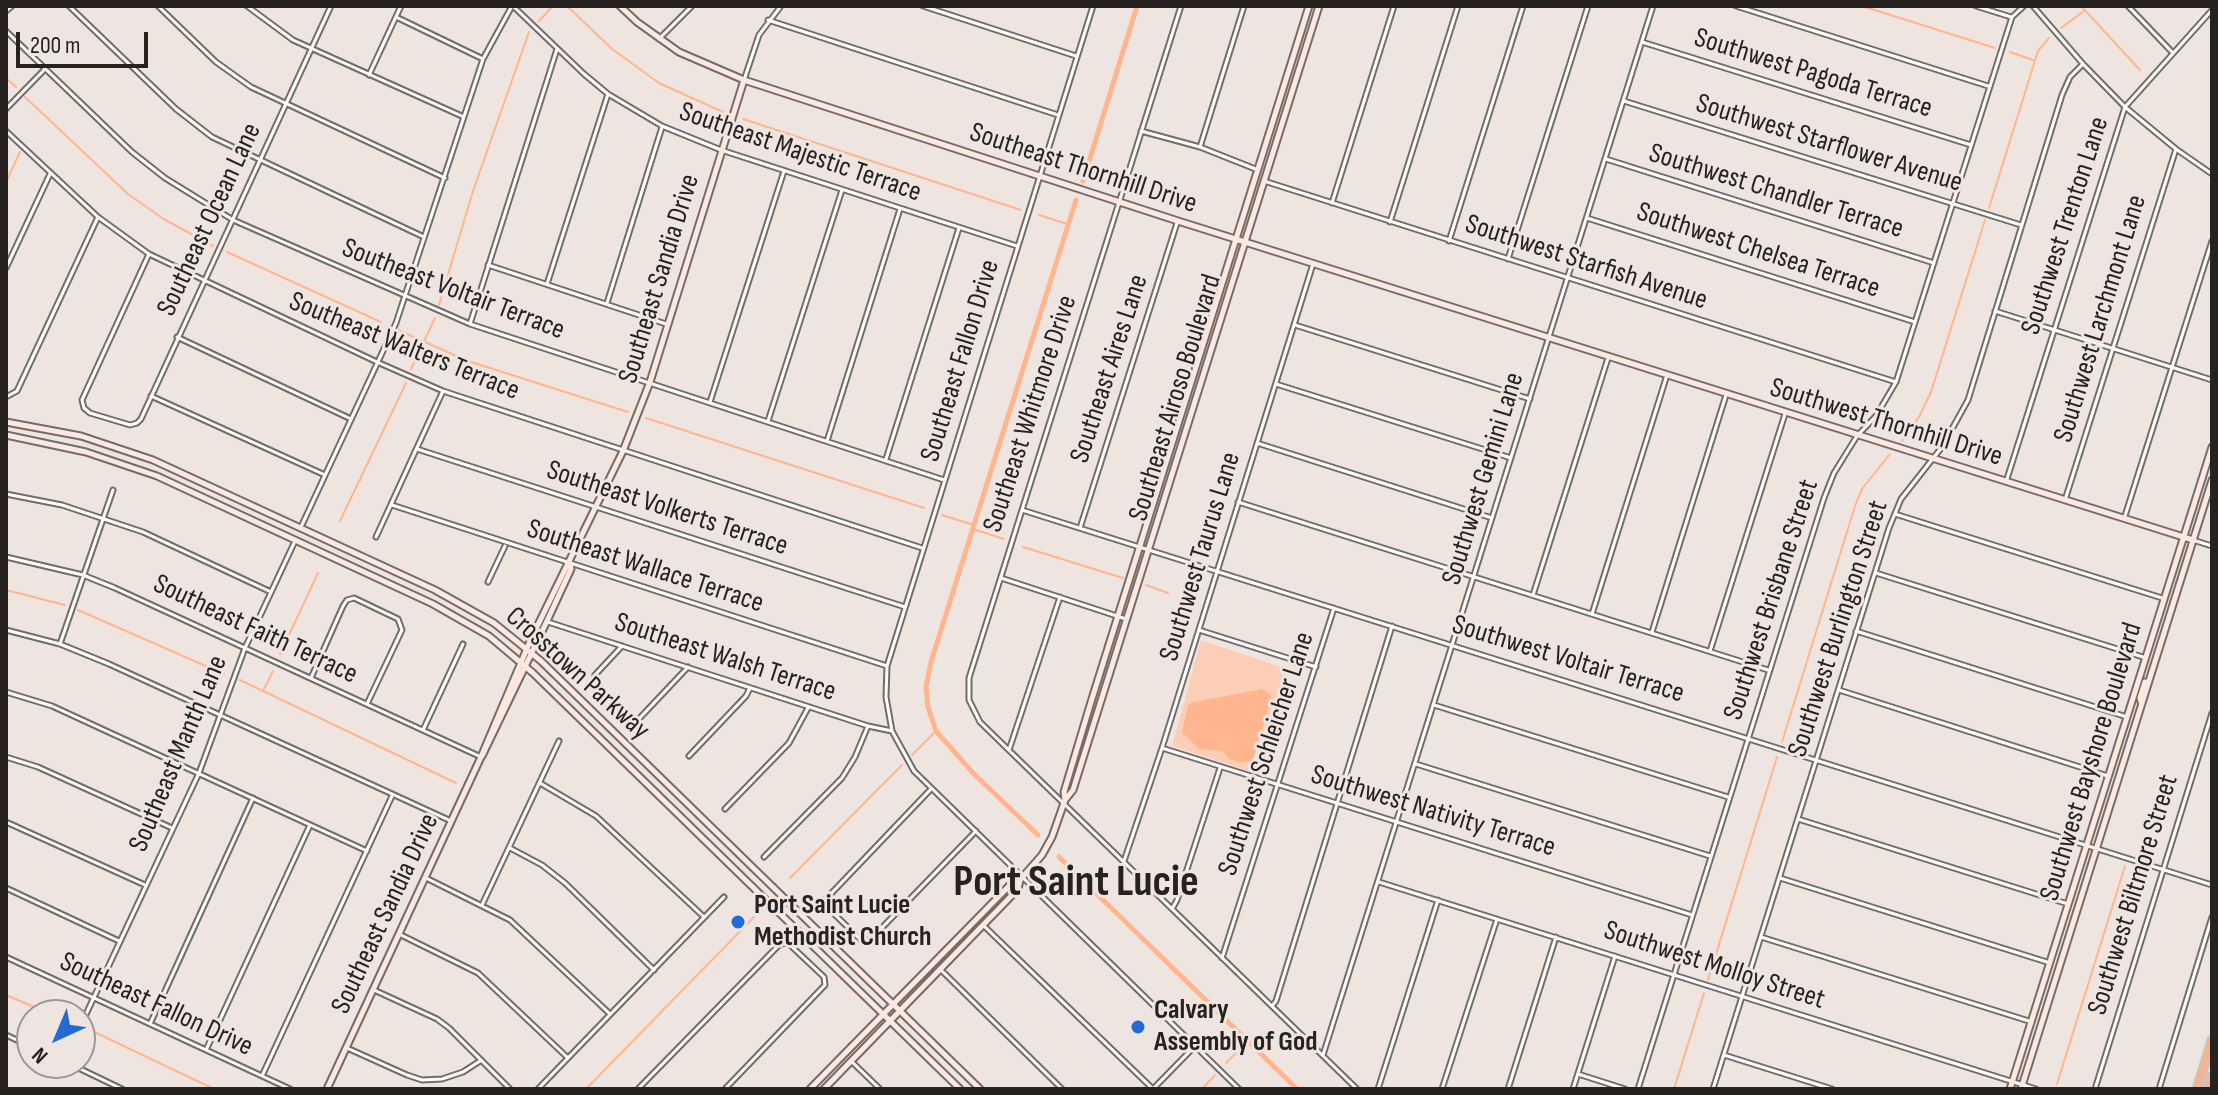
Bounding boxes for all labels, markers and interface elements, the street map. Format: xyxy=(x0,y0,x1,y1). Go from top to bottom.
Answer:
scale bar xyxy=(20,16,152,66)
street label: Southwest Pagoda Terrace xyxy=(1690,22,1936,126)
text: 200 m xyxy=(30,31,81,60)
street label: Southwest Starflower Avenue xyxy=(1692,87,1966,201)
street label: Southeast Majestic Terrace xyxy=(675,96,925,210)
street label: Southwest Trenton Lane xyxy=(2015,113,2117,339)
street label: Southeast Thornhill Drive xyxy=(965,116,1201,222)
street label: Southeast Ocean Lane xyxy=(151,118,269,322)
street label: Southwest Chandler Terrace xyxy=(1645,137,1907,247)
street label: Southeast Sandia Drive xyxy=(612,170,708,388)
street label: Southwest Larchmont Lane xyxy=(2047,191,2155,447)
street label: Southwest Chelsea Terrace xyxy=(1632,196,1884,306)
street label: Southwest Starfish Avenue xyxy=(1461,208,1711,318)
street label: Southeast Voltair Terrace xyxy=(337,232,569,348)
street label: Southeast Fallon Drive xyxy=(914,256,1008,466)
street label: Southeast Aires Lane xyxy=(1064,271,1156,467)
street label: Southeast Airoso Boulevard xyxy=(1123,271,1229,525)
street label: Southeast Walters Terrace xyxy=(284,285,524,409)
street label: Southeast Whitmore Drive xyxy=(977,292,1085,536)
street label: Southwest Gemini Lane xyxy=(1436,369,1532,589)
street label: Southwest Thornhill Drive xyxy=(1766,372,2006,474)
street label: Southwest Taurus Lane xyxy=(1153,449,1249,665)
street label: Southeast Volkerts Terrace xyxy=(542,454,792,564)
street label: Southwest Brisbane Street xyxy=(1717,476,1827,724)
street label: Southwest Burlington Street xyxy=(1782,497,1896,761)
street label: Southeast Wallace Terrace xyxy=(523,513,767,621)
street label: Southeast Faith Terrace xyxy=(148,568,362,692)
street label: Crosstown Parkway xyxy=(498,601,656,747)
street label: Southeast Walsh Terrace xyxy=(610,606,840,710)
street label: Southwest Voltair Terrace xyxy=(1448,609,1688,711)
street label: Southwest Bayshore Boulevard xyxy=(2034,619,2150,905)
street label: Southwest Schleicher Lane xyxy=(1212,628,1322,880)
street label: Southeast Manth Lane xyxy=(123,651,235,857)
street label: Southwest Nativity Terrace xyxy=(1307,759,1559,865)
street label: Southwest Biltmore Street xyxy=(2082,771,2186,1019)
street label: Southeast Sandia Drive xyxy=(325,809,447,1019)
district label: Port Saint Lucie xyxy=(953,858,1199,910)
place label: Port Saint Lucie Methodist Church xyxy=(754,889,931,955)
marker: Port Saint Lucie Methodist Church xyxy=(729,913,747,931)
street label: Southwest Molloy Street xyxy=(1599,914,1829,1018)
street label: Southeast Fallon Drive xyxy=(54,946,258,1064)
place label: Calvary Assembly of God xyxy=(1154,994,1317,1060)
north arrow xyxy=(16,999,96,1079)
marker: Calvary Assembly of God xyxy=(1129,1018,1147,1036)
text: N xyxy=(27,1041,54,1069)

